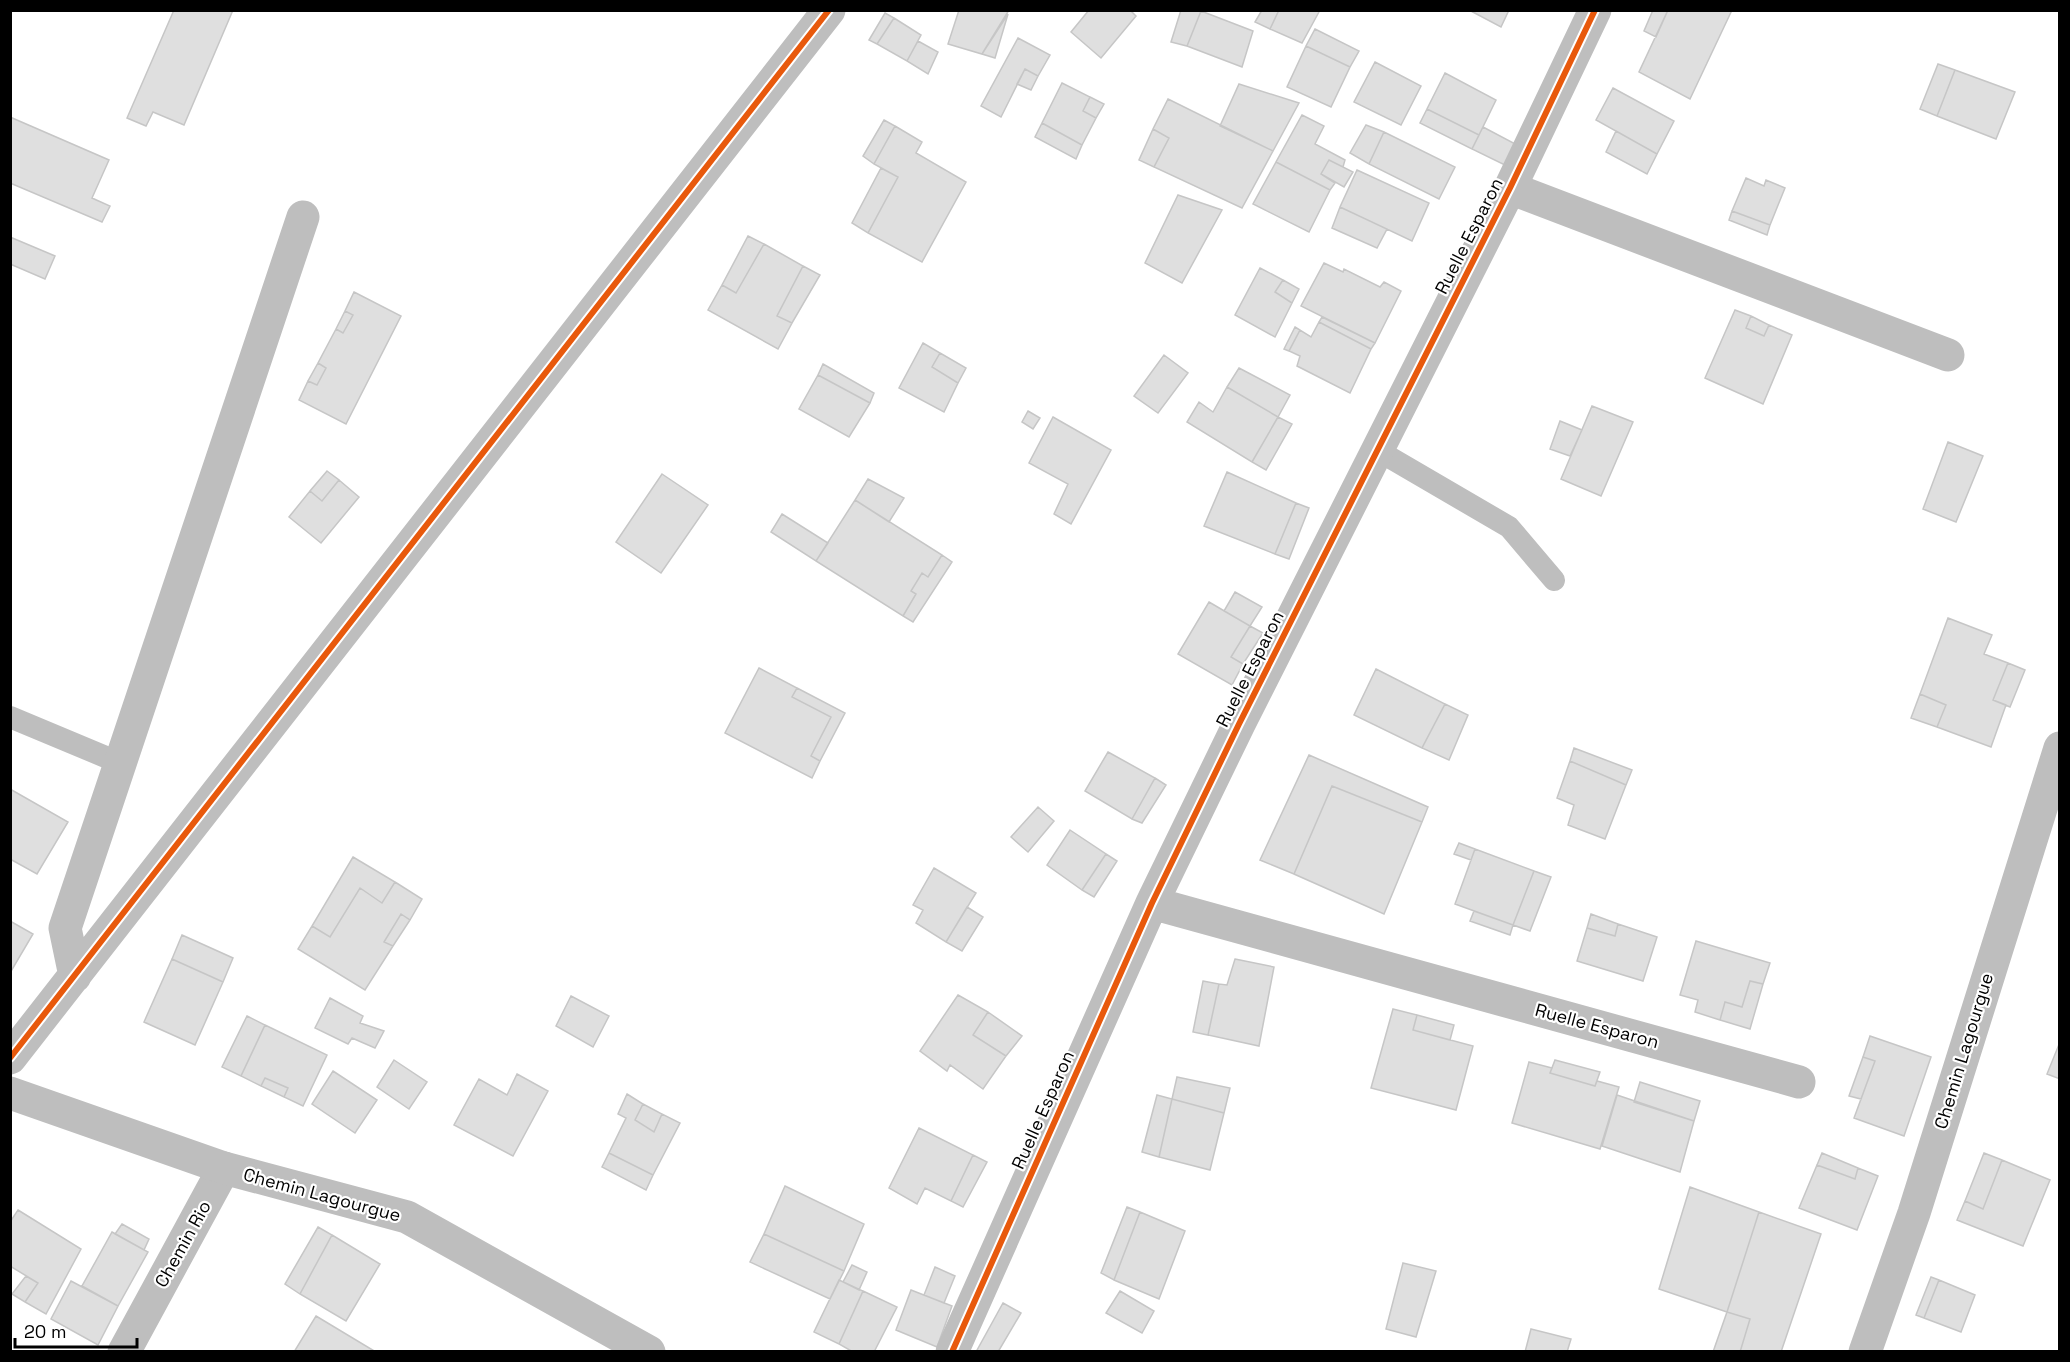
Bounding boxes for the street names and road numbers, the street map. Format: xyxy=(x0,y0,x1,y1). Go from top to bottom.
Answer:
street label: Ruelle Esparon xyxy=(1429,174,1508,298)
street label: Ruelle Esparon xyxy=(1210,607,1289,731)
street label: Chemin Lagourgue xyxy=(1929,970,1998,1132)
street label: Ruelle Esparon xyxy=(1533,998,1662,1053)
street label: Ruelle Esparon xyxy=(1006,1047,1079,1173)
street label: Chemin Lagourgue xyxy=(241,1162,403,1227)
street label: Chemin Rio xyxy=(149,1196,216,1291)

